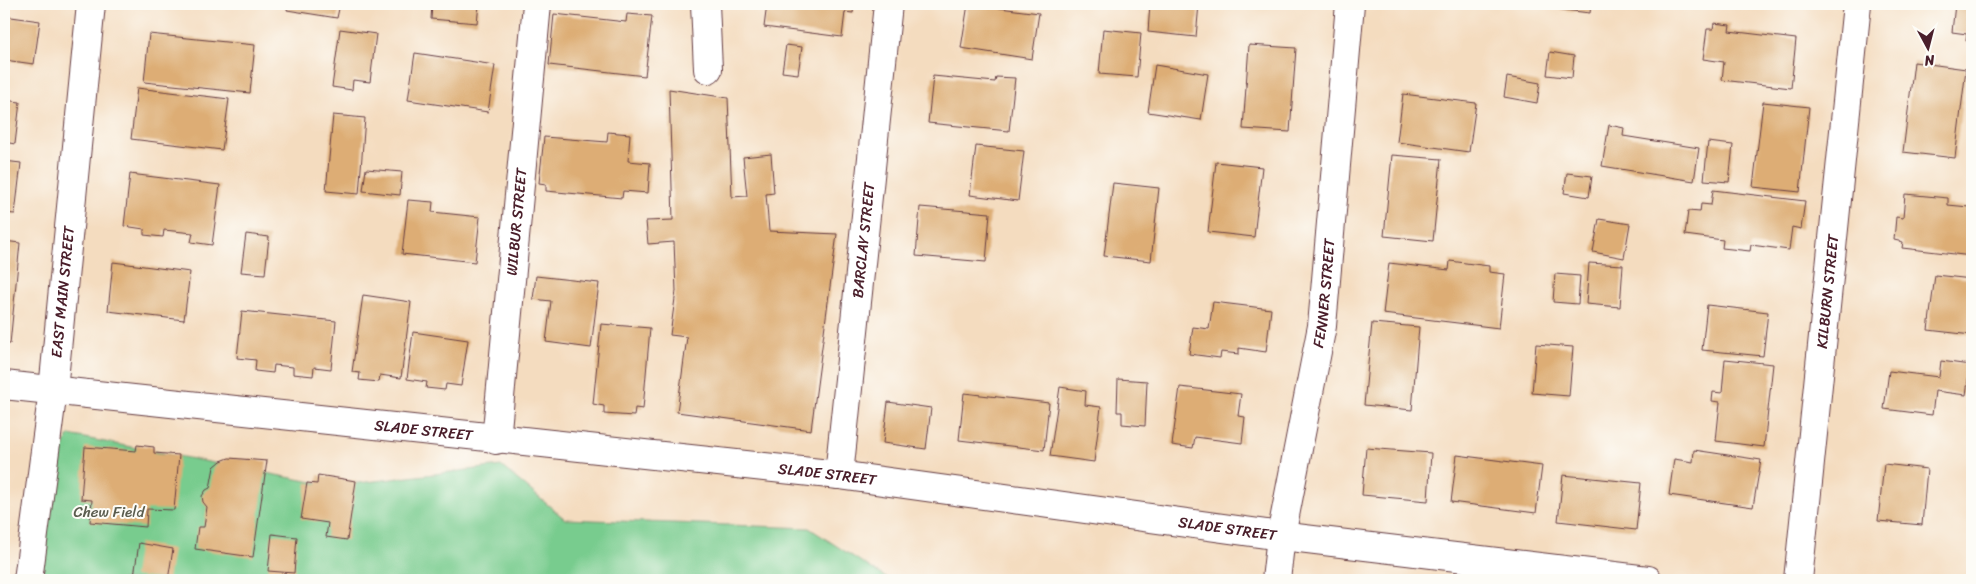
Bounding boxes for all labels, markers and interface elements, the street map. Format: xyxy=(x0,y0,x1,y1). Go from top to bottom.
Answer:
north arrow xyxy=(1904,22,1954,72)
text: N xyxy=(1923,47,1937,73)
street label: WILBUR STREET xyxy=(499,166,535,277)
street label: BARCLAY STREET xyxy=(844,180,883,299)
street label: EAST MAIN STREET xyxy=(43,224,82,359)
street label: KILBURN STREET xyxy=(1809,232,1846,350)
street label: FENNER STREET xyxy=(1305,237,1343,350)
street label: SLADE STREET xyxy=(373,412,476,449)
street label: SLADE STREET xyxy=(777,456,880,493)
park label: Chew Field xyxy=(74,499,146,525)
street label: SLADE STREET xyxy=(1177,509,1280,548)

